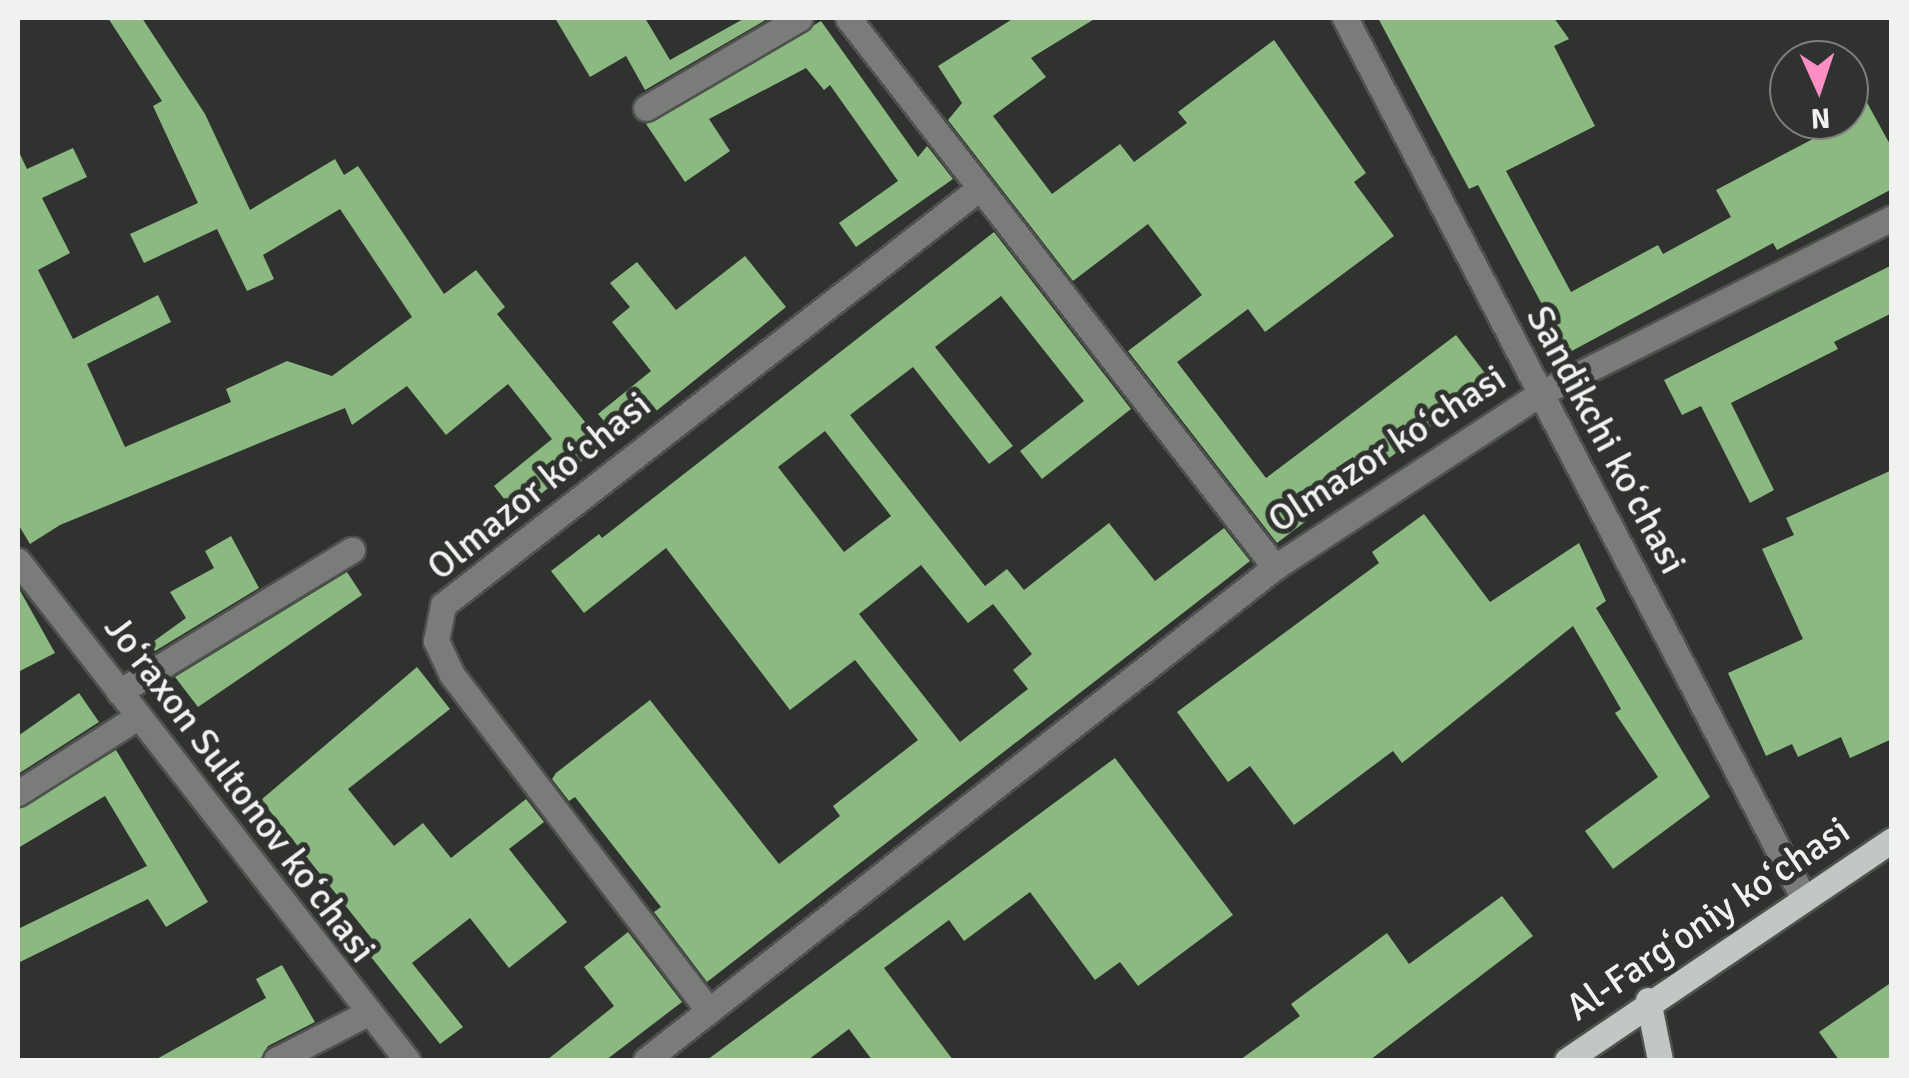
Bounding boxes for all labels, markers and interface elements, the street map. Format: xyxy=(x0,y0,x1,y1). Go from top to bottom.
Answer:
north arrow xyxy=(1769,40,1869,140)
text: N xyxy=(1810,100,1831,135)
street label: Sandikchi koʻchasi xyxy=(1516,298,1696,582)
street label: Olmazor koʻchasi xyxy=(1260,355,1514,543)
street label: Olmazor koʻchasi xyxy=(418,382,660,590)
street label: Joʻraxon Sultonov koʻchasi xyxy=(94,606,386,972)
street label: Al-Fargʻoniy koʻchasi xyxy=(1558,807,1858,1031)

